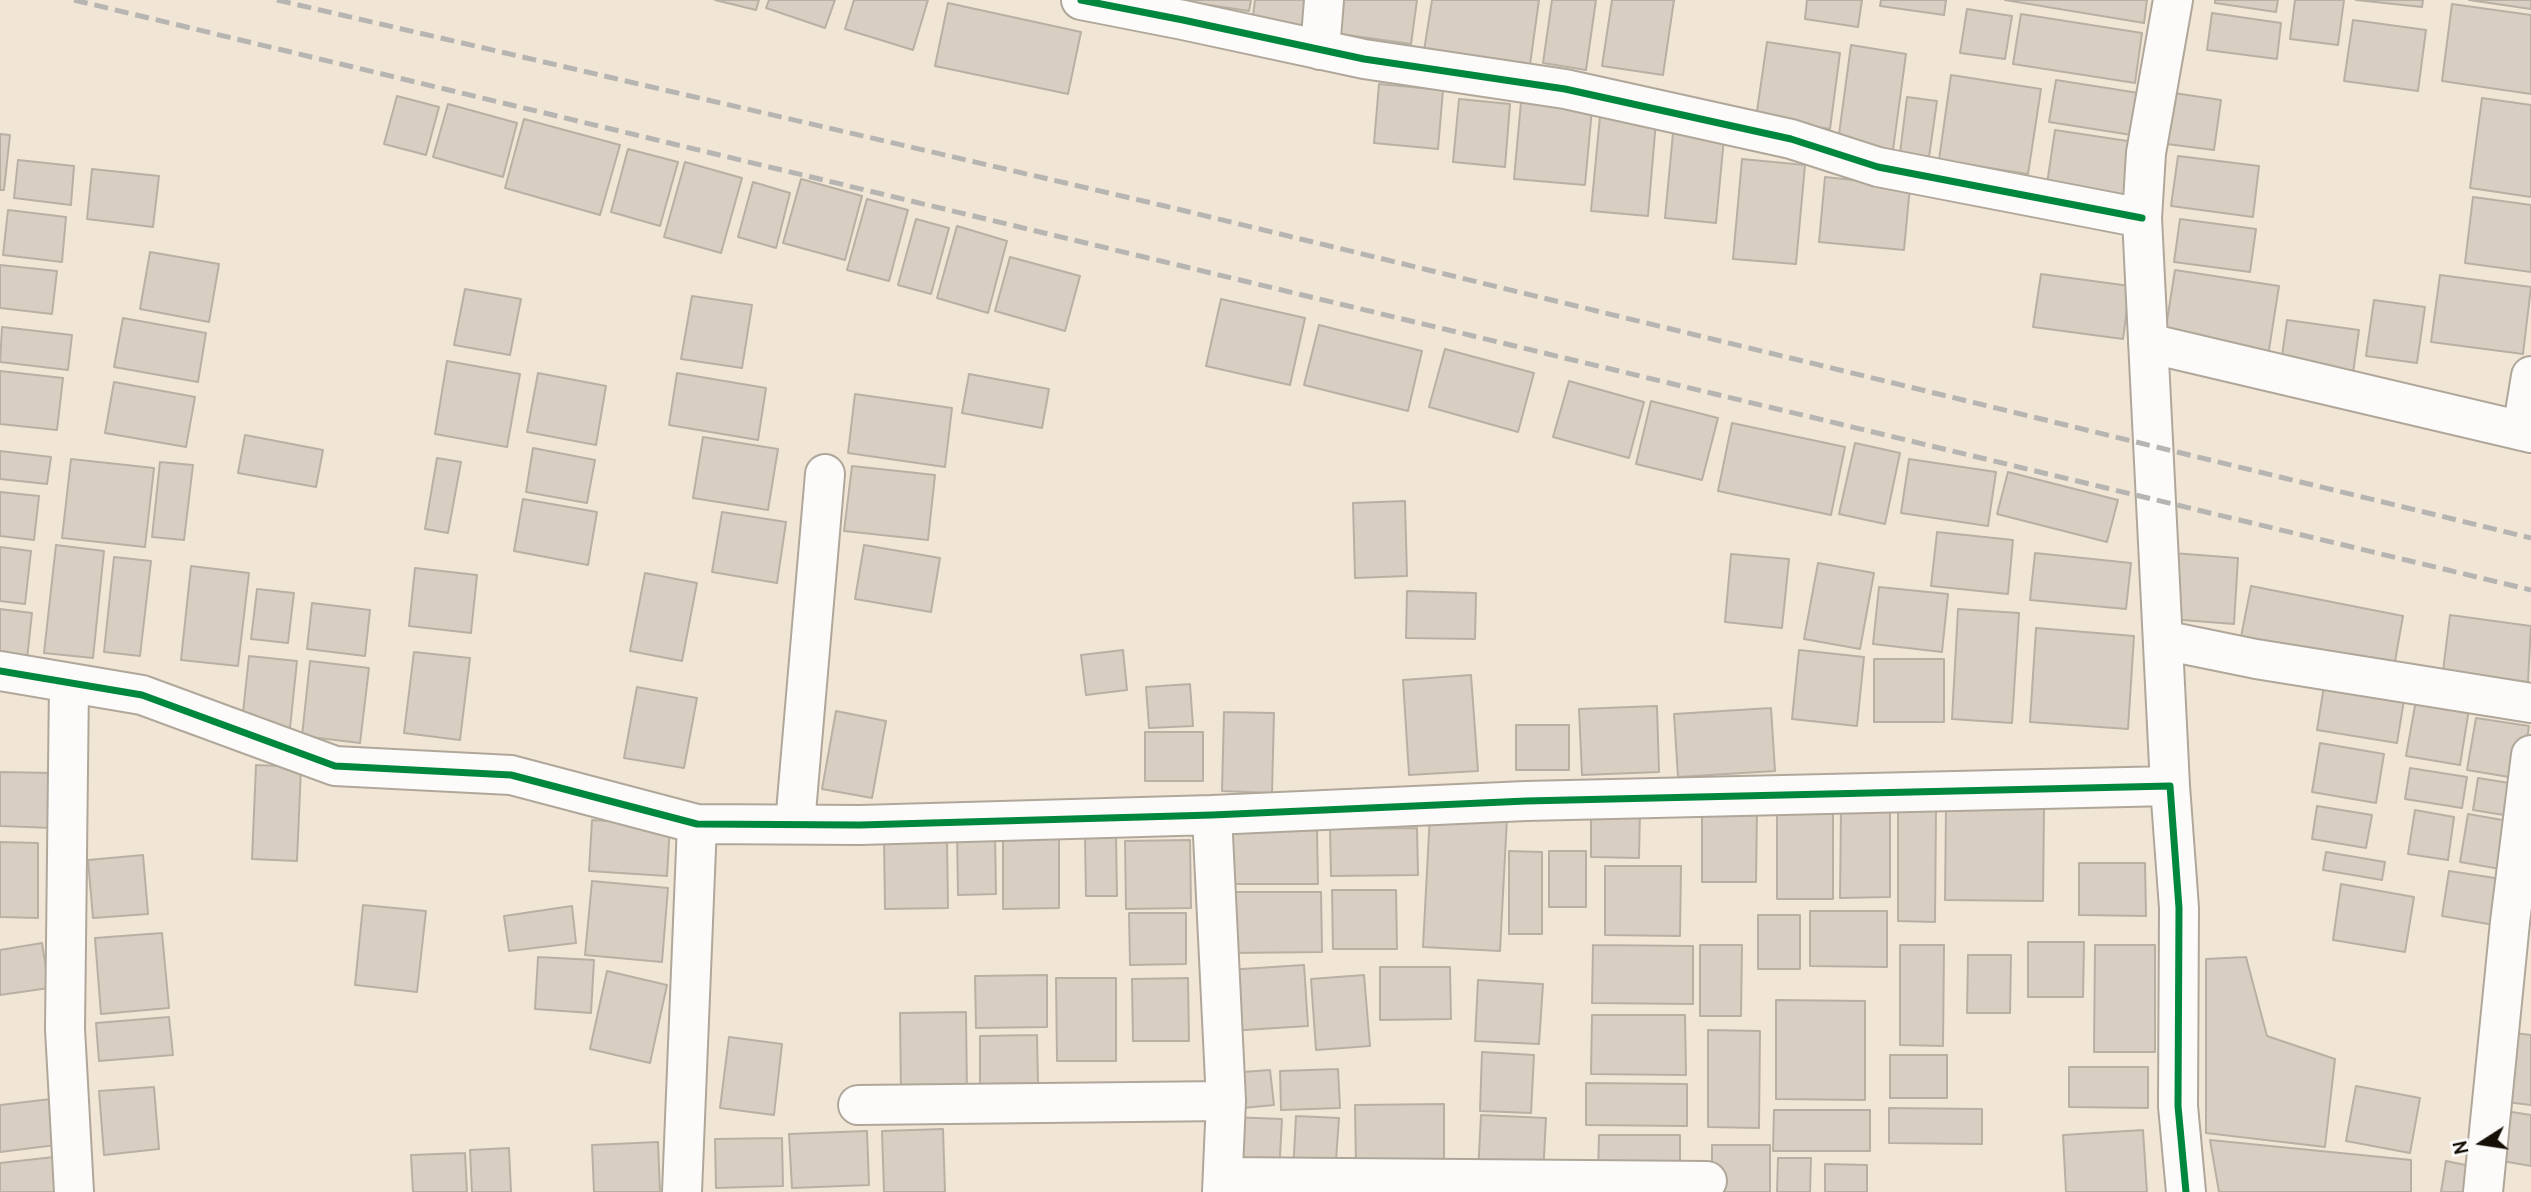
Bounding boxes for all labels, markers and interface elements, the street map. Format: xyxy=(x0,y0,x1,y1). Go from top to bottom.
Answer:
north arrow xyxy=(2447,1108,2517,1178)
text: N xyxy=(2448,1139,2474,1156)

